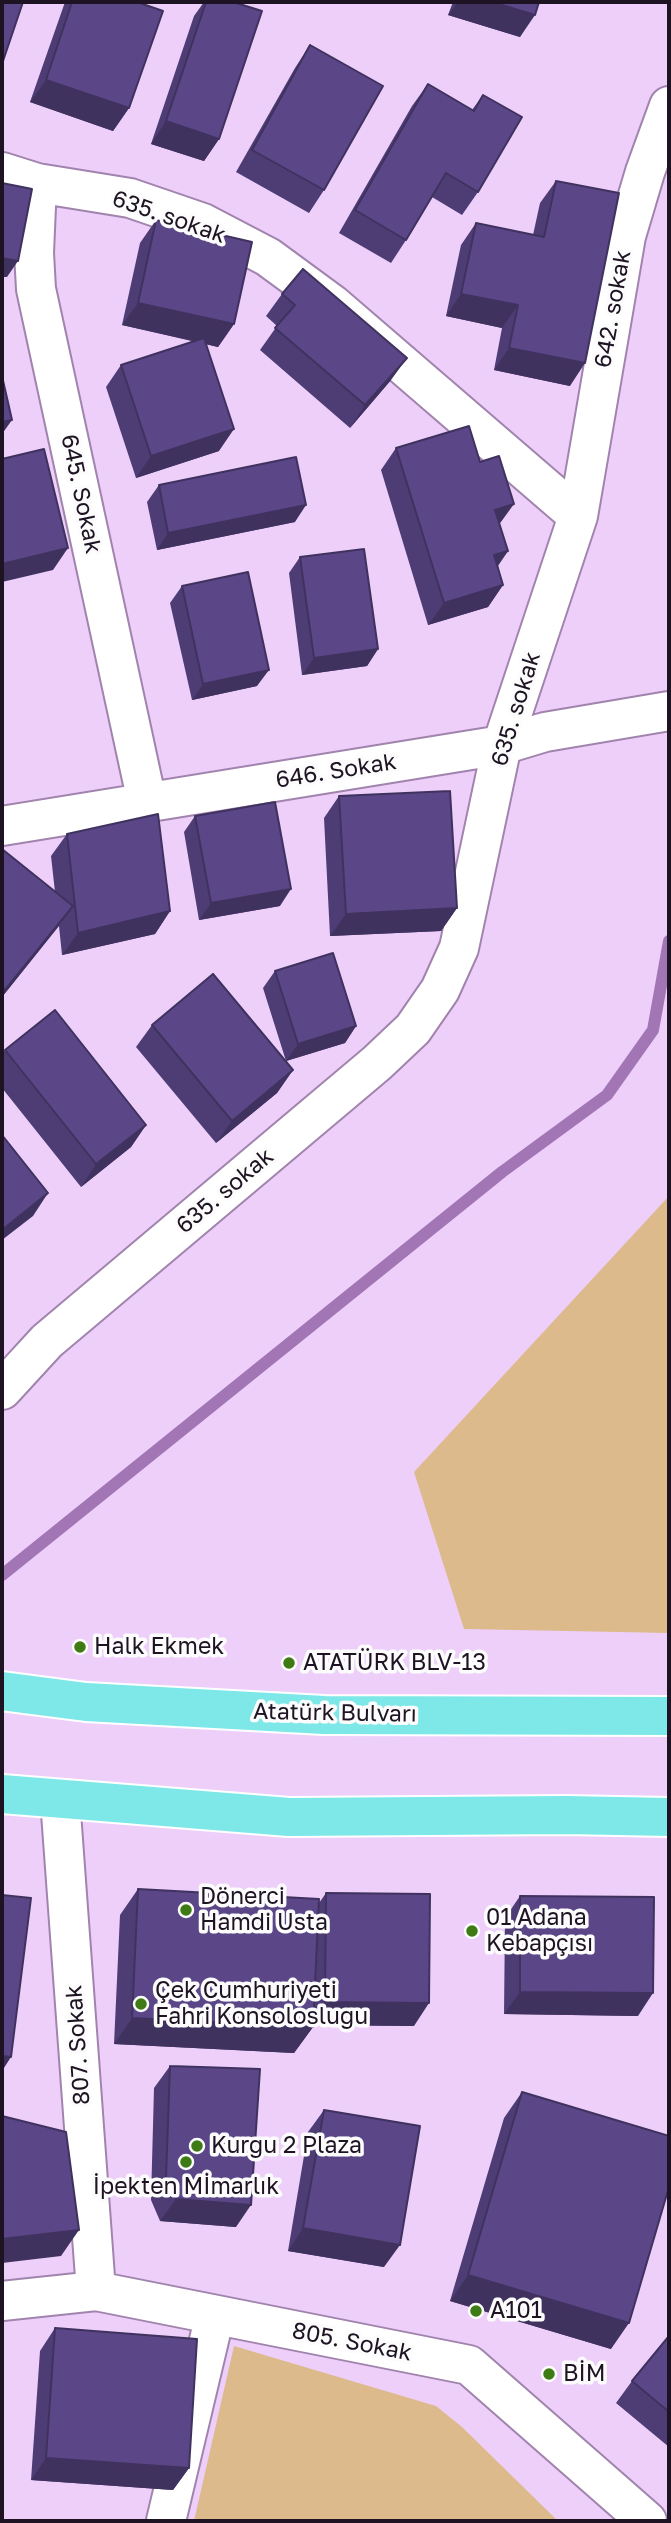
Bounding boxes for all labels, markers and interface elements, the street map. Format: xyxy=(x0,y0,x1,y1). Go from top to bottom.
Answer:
street label: 635. sokak xyxy=(109,185,229,249)
street label: 642. sokak xyxy=(589,248,637,370)
street label: 645. Sokak xyxy=(55,432,107,556)
street label: 635. sokak xyxy=(486,648,546,770)
street label: 646. Sokak xyxy=(274,748,398,794)
street label: 635. sokak xyxy=(171,1142,279,1240)
place label: Halk Ekmek xyxy=(94,1633,224,1661)
marker: Halk Ekmek xyxy=(72,1639,88,1655)
place label: ATATÜRK BLV-13 xyxy=(303,1649,486,1677)
marker: ATATÜRK BLV-13 xyxy=(281,1655,297,1671)
street label: Atatürk Bulvarı xyxy=(253,1698,417,1728)
place label: Dönerci Hamdi Usta xyxy=(200,1883,328,1937)
marker: Dönerci Hamdi Usta xyxy=(178,1902,194,1918)
place label: 01 Adana Kebapçısı xyxy=(486,1904,593,1958)
marker: 01 Adana Kebapçısı xyxy=(464,1923,480,1939)
place label: Çek Cumhuriyeti Fahri Konsolosluğu xyxy=(155,1977,368,2031)
street label: 807. Sokak xyxy=(60,1984,96,2106)
marker: Çek Cumhuriyeti Fahri Konsolosluğu xyxy=(133,1996,149,2012)
place label: Kurgu 2 Plaza xyxy=(211,2132,362,2160)
marker: Kurgu 2 Plaza xyxy=(189,2138,205,2154)
marker: İpekten Mİmarlık xyxy=(178,2154,194,2170)
place label: İpekten Mİmarlık xyxy=(93,2173,279,2201)
place label: A101 xyxy=(490,2297,542,2325)
marker: A101 xyxy=(468,2303,484,2319)
street label: 805. Sokak xyxy=(290,2317,414,2367)
place label: BİM xyxy=(563,2360,605,2388)
marker: BİM xyxy=(541,2366,557,2382)

